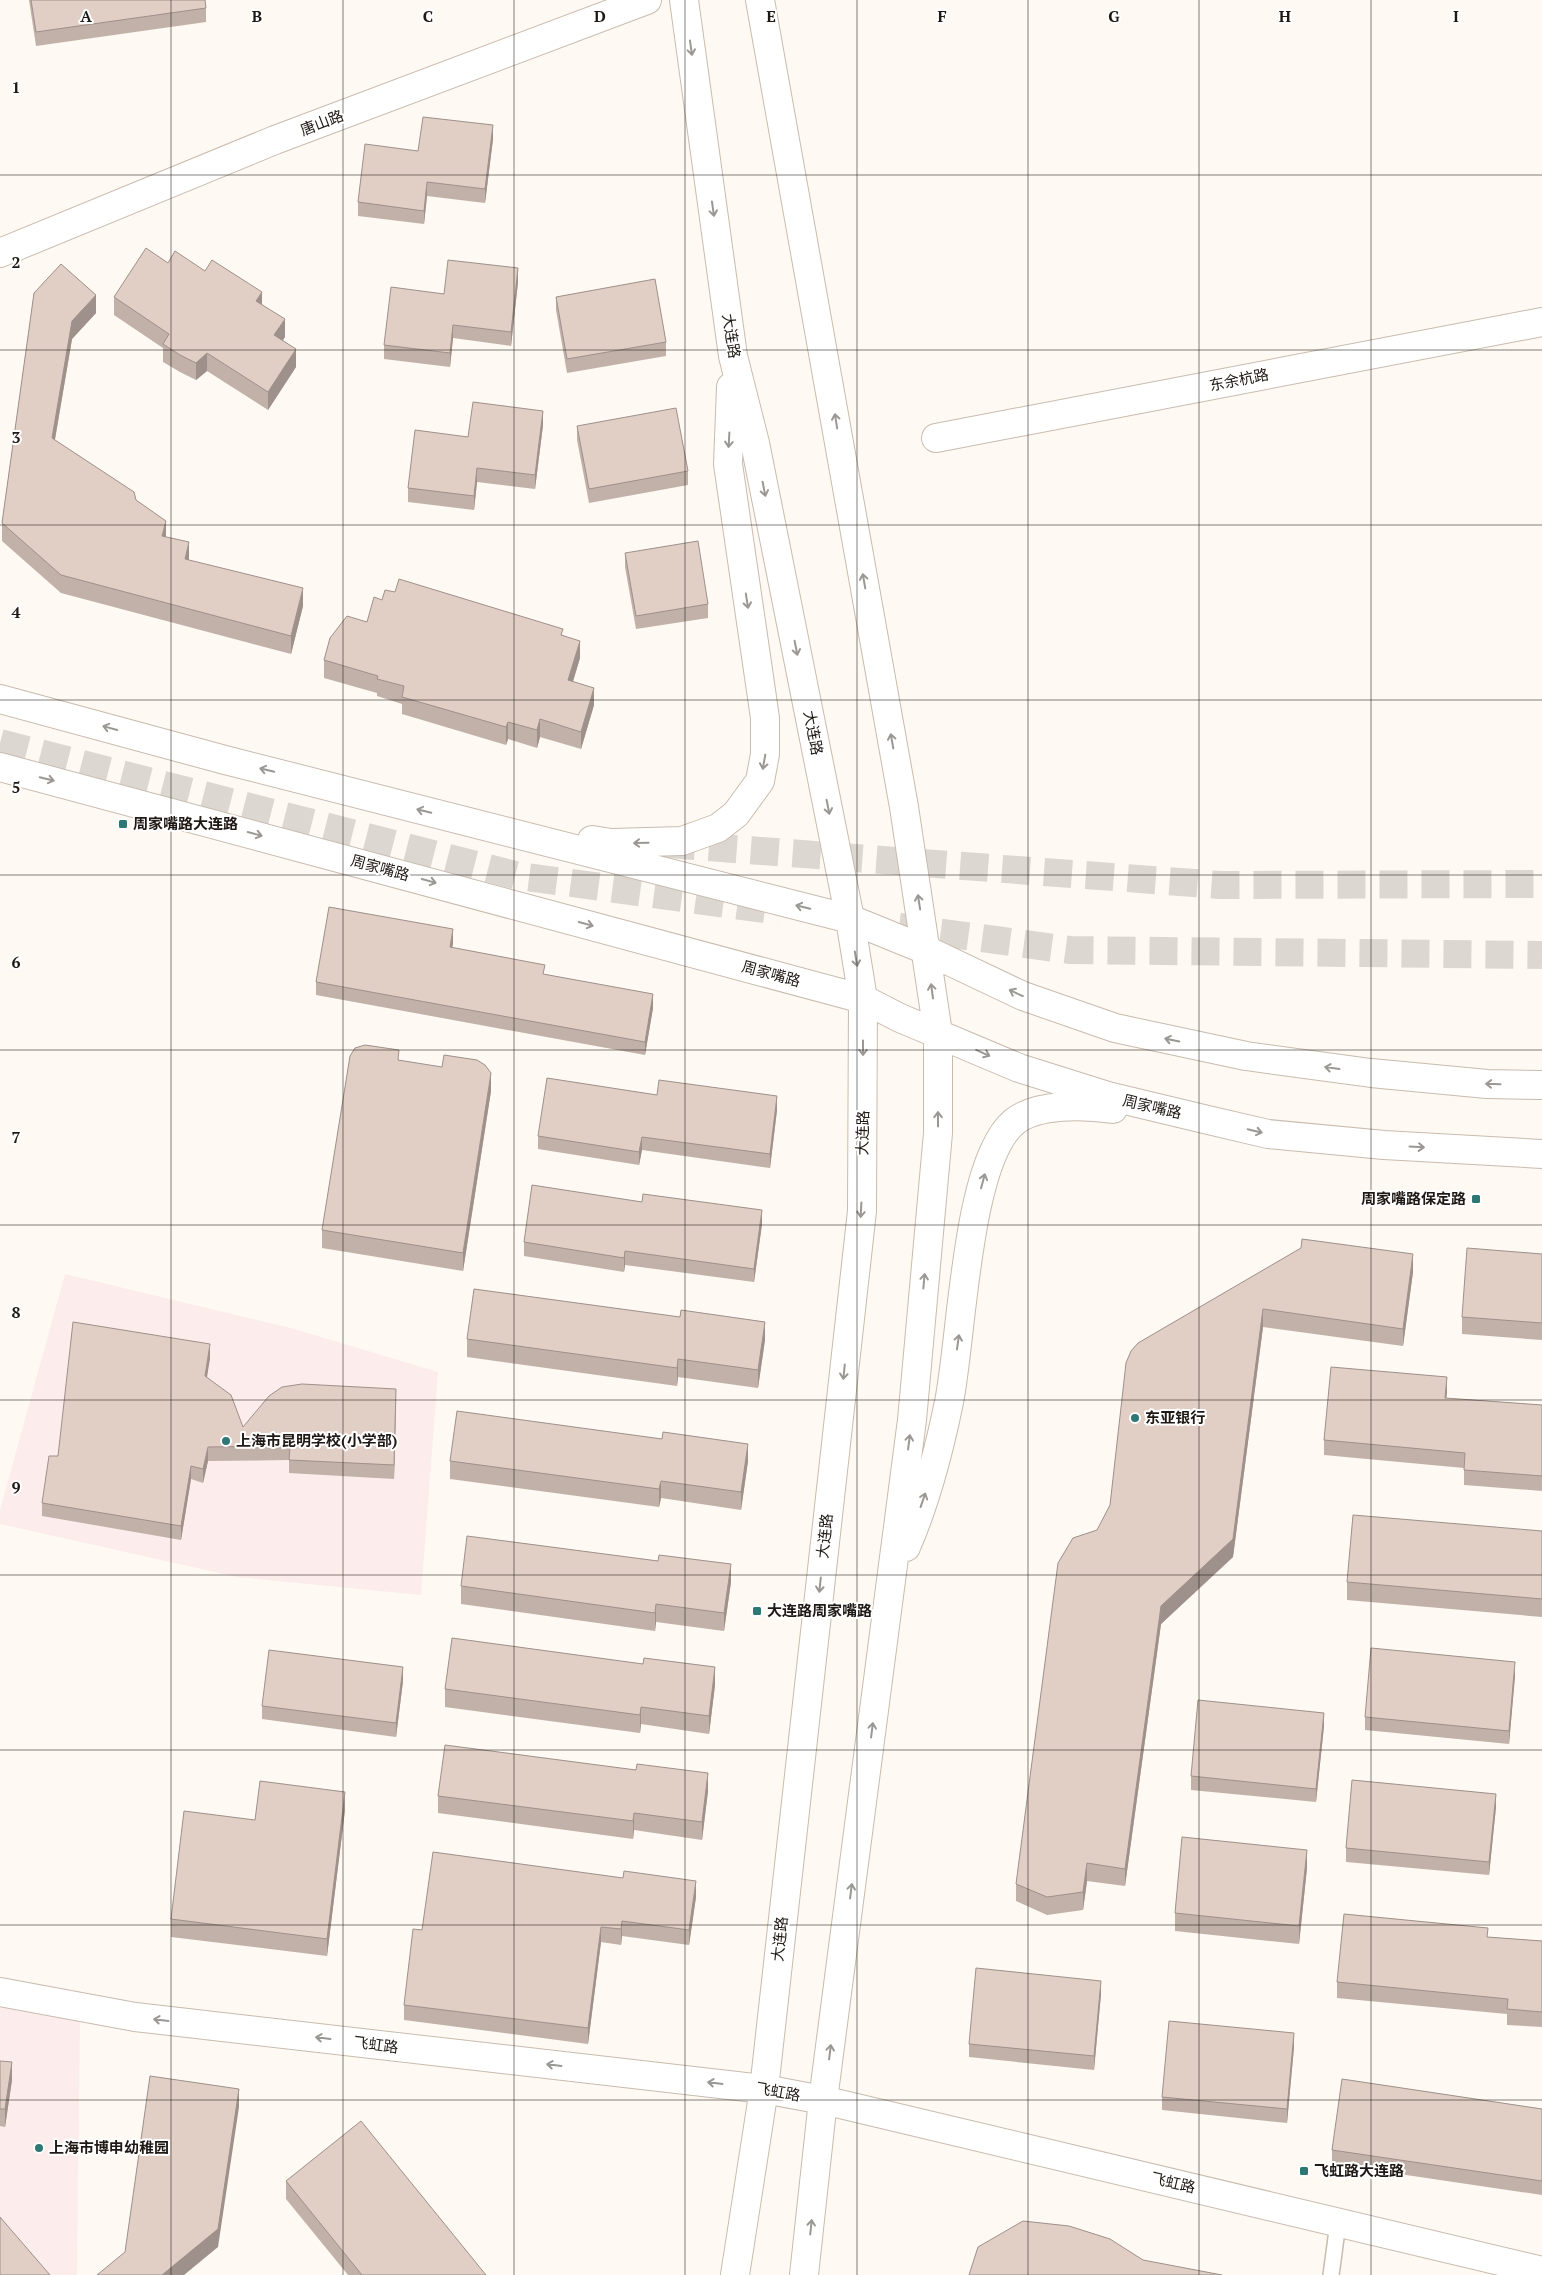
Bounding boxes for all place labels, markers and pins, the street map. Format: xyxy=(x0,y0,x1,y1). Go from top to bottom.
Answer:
place label: 周家嘴路大连路 xyxy=(133,813,238,833)
marker: 周家嘴路大连路 xyxy=(117,818,129,830)
place label: 周家嘴路保定路 xyxy=(1361,1188,1466,1208)
marker: 周家嘴路保定路 xyxy=(1470,1193,1482,1205)
place label: 东亚银行 xyxy=(1145,1407,1205,1427)
marker: 东亚银行 xyxy=(1129,1412,1141,1424)
place label: 上海市昆明学校(小学部) xyxy=(236,1430,397,1450)
marker: 上海市昆明学校(小学部) xyxy=(220,1435,232,1447)
place label: 大连路周家嘴路 xyxy=(767,1600,872,1620)
marker: 大连路周家嘴路 xyxy=(751,1605,763,1617)
place label: 上海市博申幼稚园 xyxy=(49,2137,169,2157)
marker: 上海市博申幼稚园 xyxy=(33,2142,45,2154)
place label: 飞虹路大连路 xyxy=(1314,2160,1404,2180)
marker: 飞虹路大连路 xyxy=(1298,2165,1310,2177)

